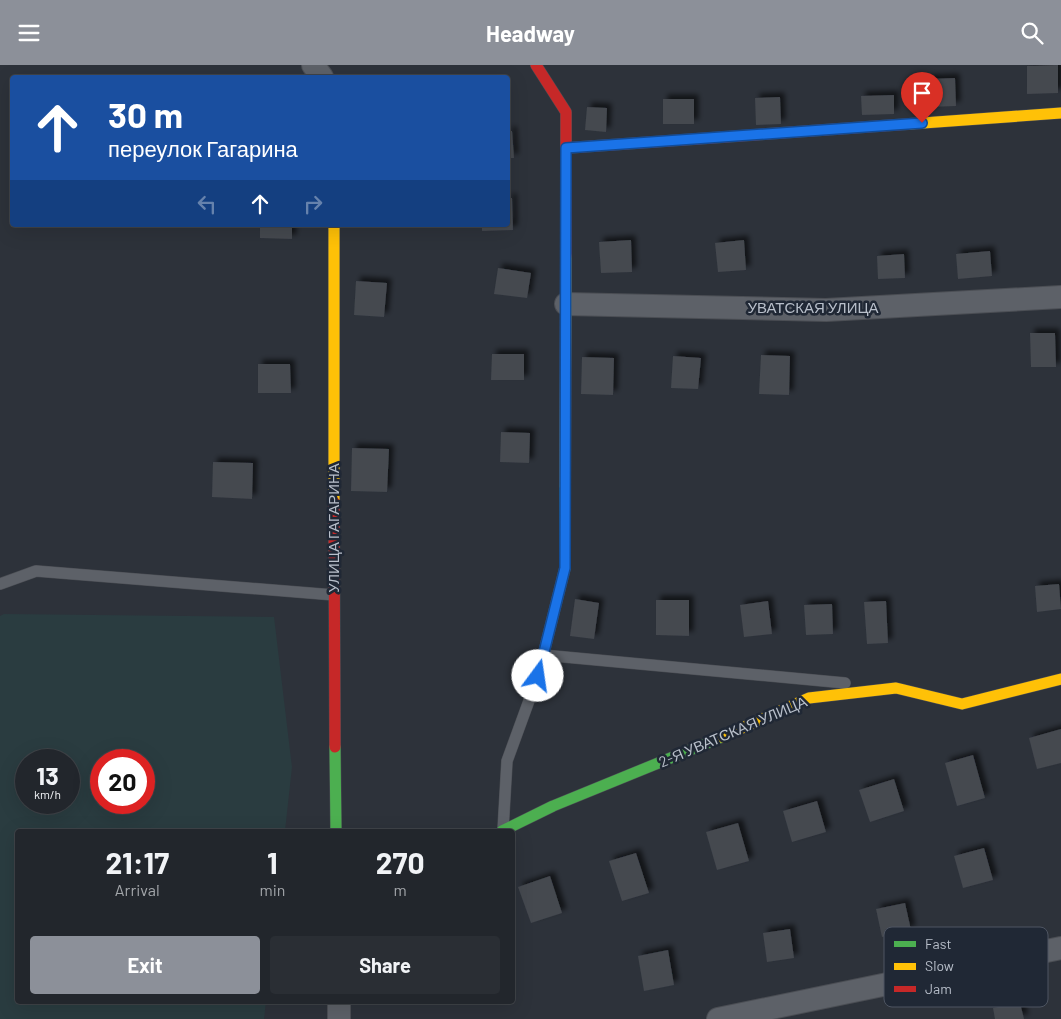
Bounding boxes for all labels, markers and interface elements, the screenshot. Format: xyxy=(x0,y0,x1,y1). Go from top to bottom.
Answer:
icon: menu xyxy=(15,19,43,47)
icon: search xyxy=(1018,19,1046,47)
text: Headway xyxy=(486,20,575,46)
pin xyxy=(901,72,943,123)
icon: arrive xyxy=(908,79,936,107)
text: 30 m xyxy=(108,93,183,135)
icon: ahead xyxy=(25,95,90,160)
text: переулок Гагарина xyxy=(108,135,298,161)
icon: left xyxy=(193,190,221,218)
icon: ahead xyxy=(246,190,274,218)
icon: right xyxy=(299,190,327,218)
street label: УВАТСКАЯ УЛИЦА xyxy=(747,298,879,316)
street label: УЛИЦА ГАГАРИНА xyxy=(324,463,342,593)
position arrow xyxy=(511,649,563,701)
street label: 2-Я УВАТСКАЯ УЛИЦА xyxy=(656,692,809,770)
speed limit sign: 20 xyxy=(90,749,155,814)
text: 13 xyxy=(36,760,59,790)
text: km/h xyxy=(34,787,61,801)
text: 21:17 xyxy=(105,844,169,880)
text: 1 xyxy=(267,844,278,880)
text: 270 xyxy=(376,844,425,880)
text: Arrival xyxy=(115,880,160,899)
text: min xyxy=(259,880,285,899)
text: m xyxy=(394,880,407,899)
legend xyxy=(884,927,1048,1007)
text: Fast xyxy=(925,935,951,952)
button: Exit xyxy=(30,936,260,994)
button: Share xyxy=(270,936,500,994)
text: Slow xyxy=(925,957,954,974)
text: Jam xyxy=(925,980,952,997)

